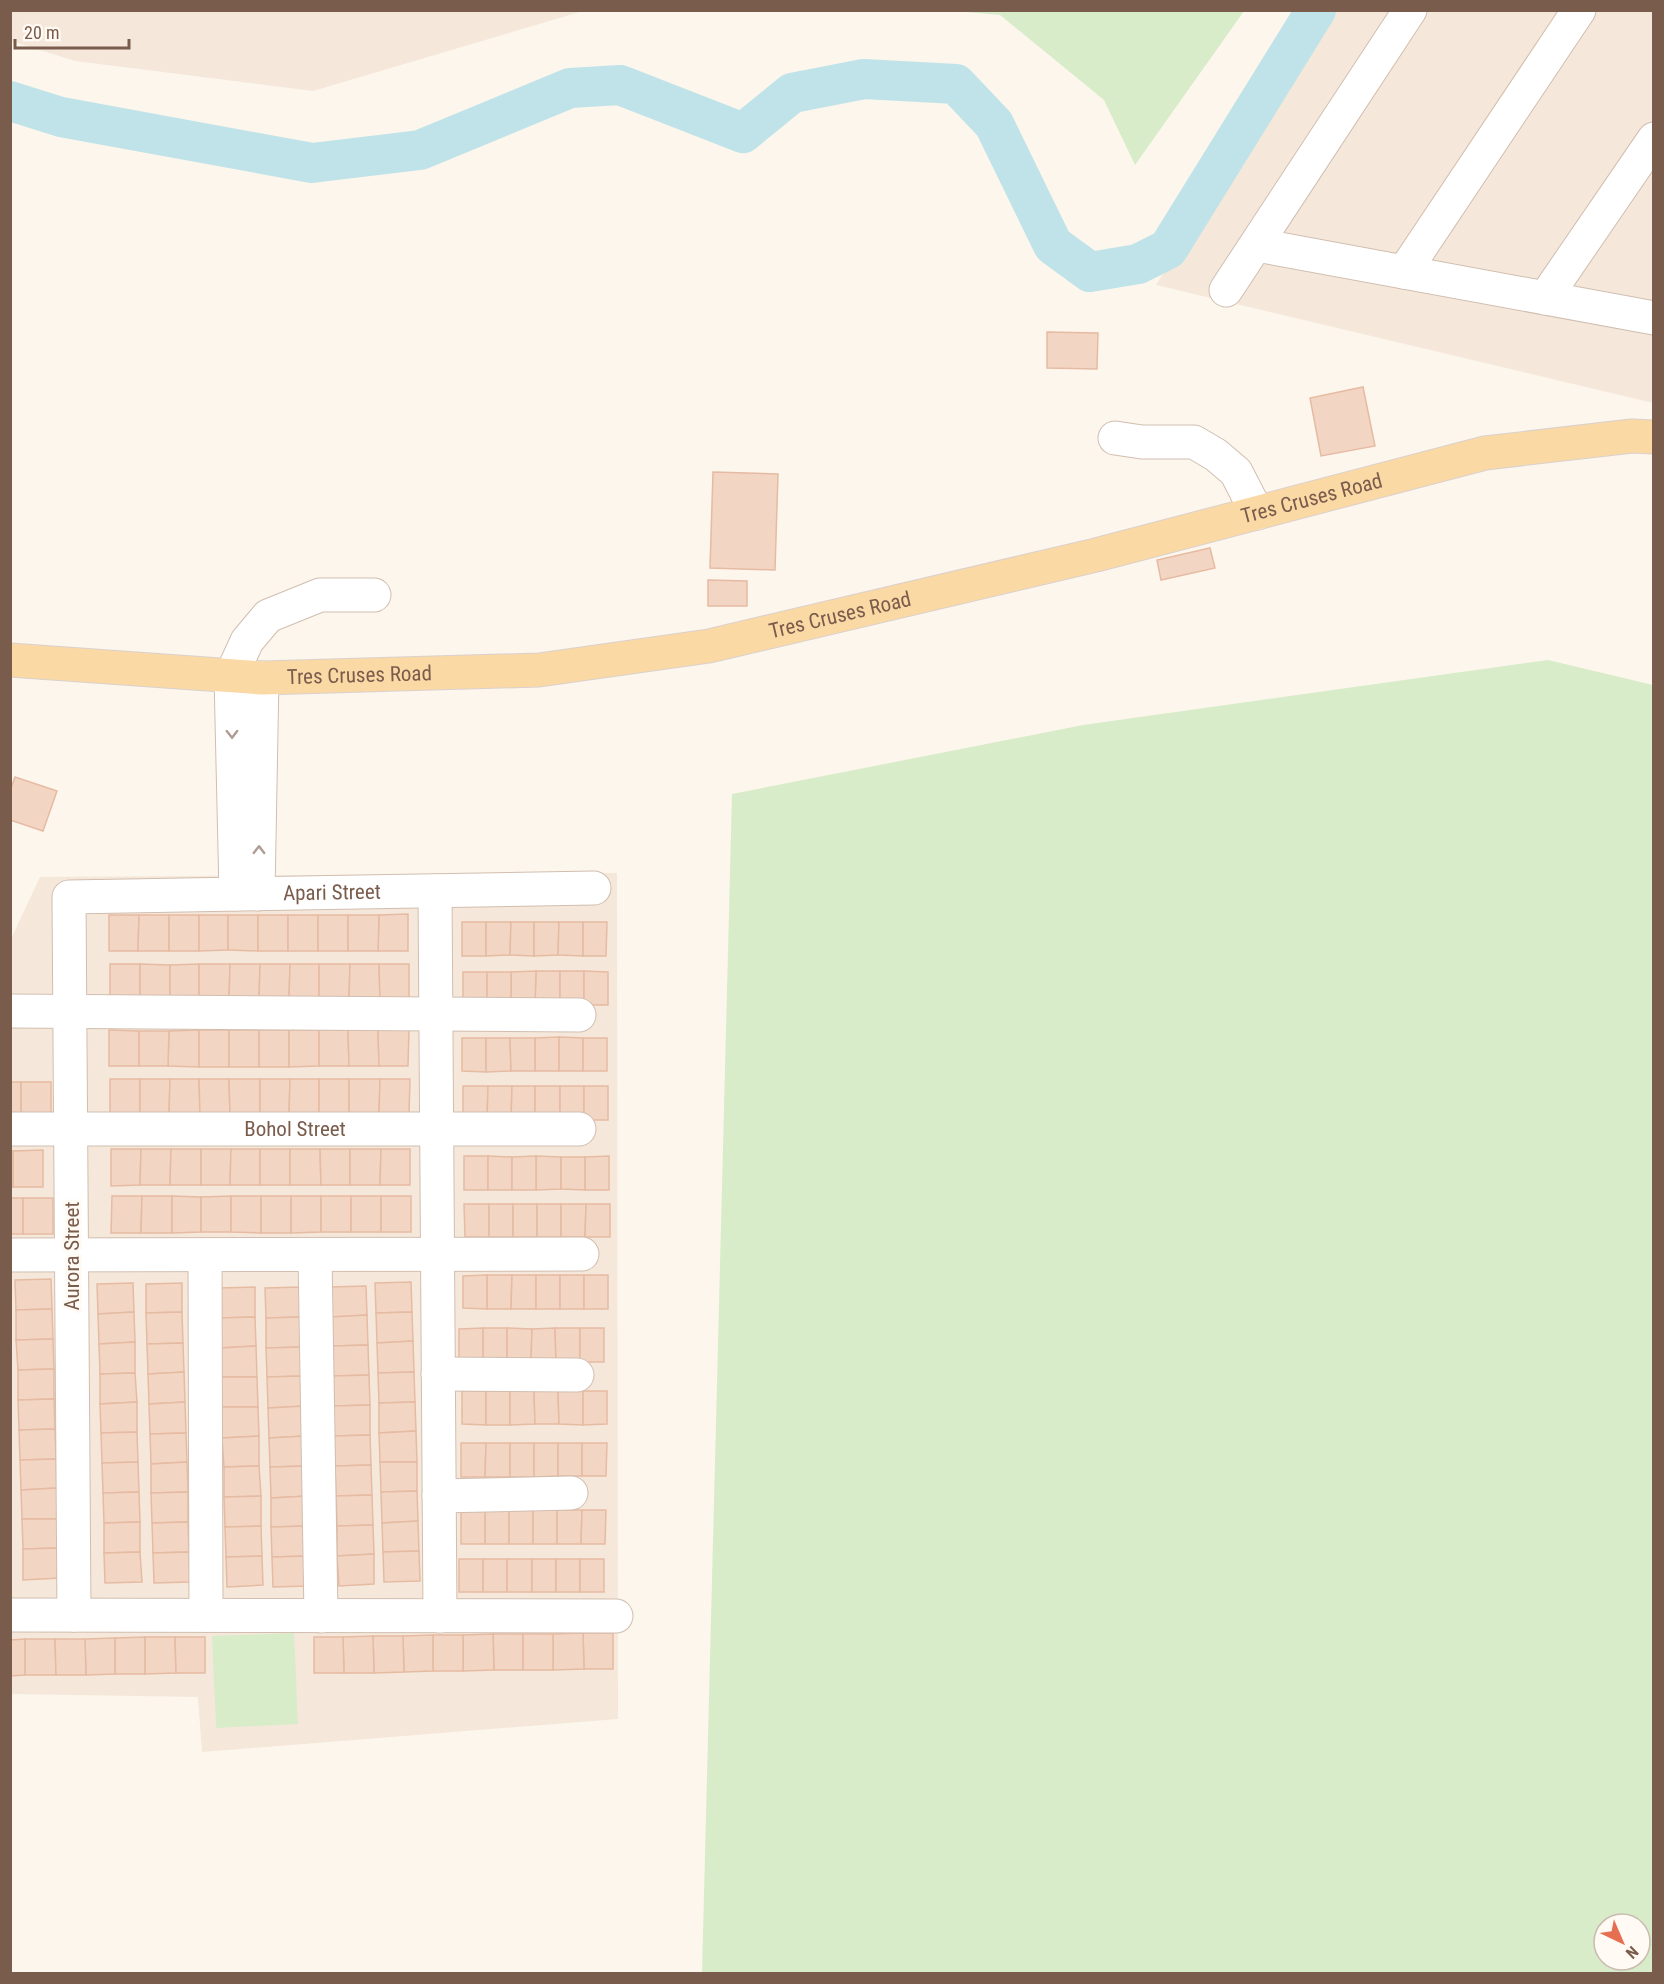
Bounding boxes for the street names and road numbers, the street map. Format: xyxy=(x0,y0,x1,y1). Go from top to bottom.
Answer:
street label: Tres Cruses Road xyxy=(1238,468,1385,528)
street label: Tres Cruses Road xyxy=(767,587,913,643)
street label: Tres Cruses Road xyxy=(286,661,432,689)
street label: Apari Street xyxy=(283,880,381,905)
street label: Bohol Street xyxy=(244,1117,346,1141)
street label: Aurora Street xyxy=(60,1202,84,1310)

